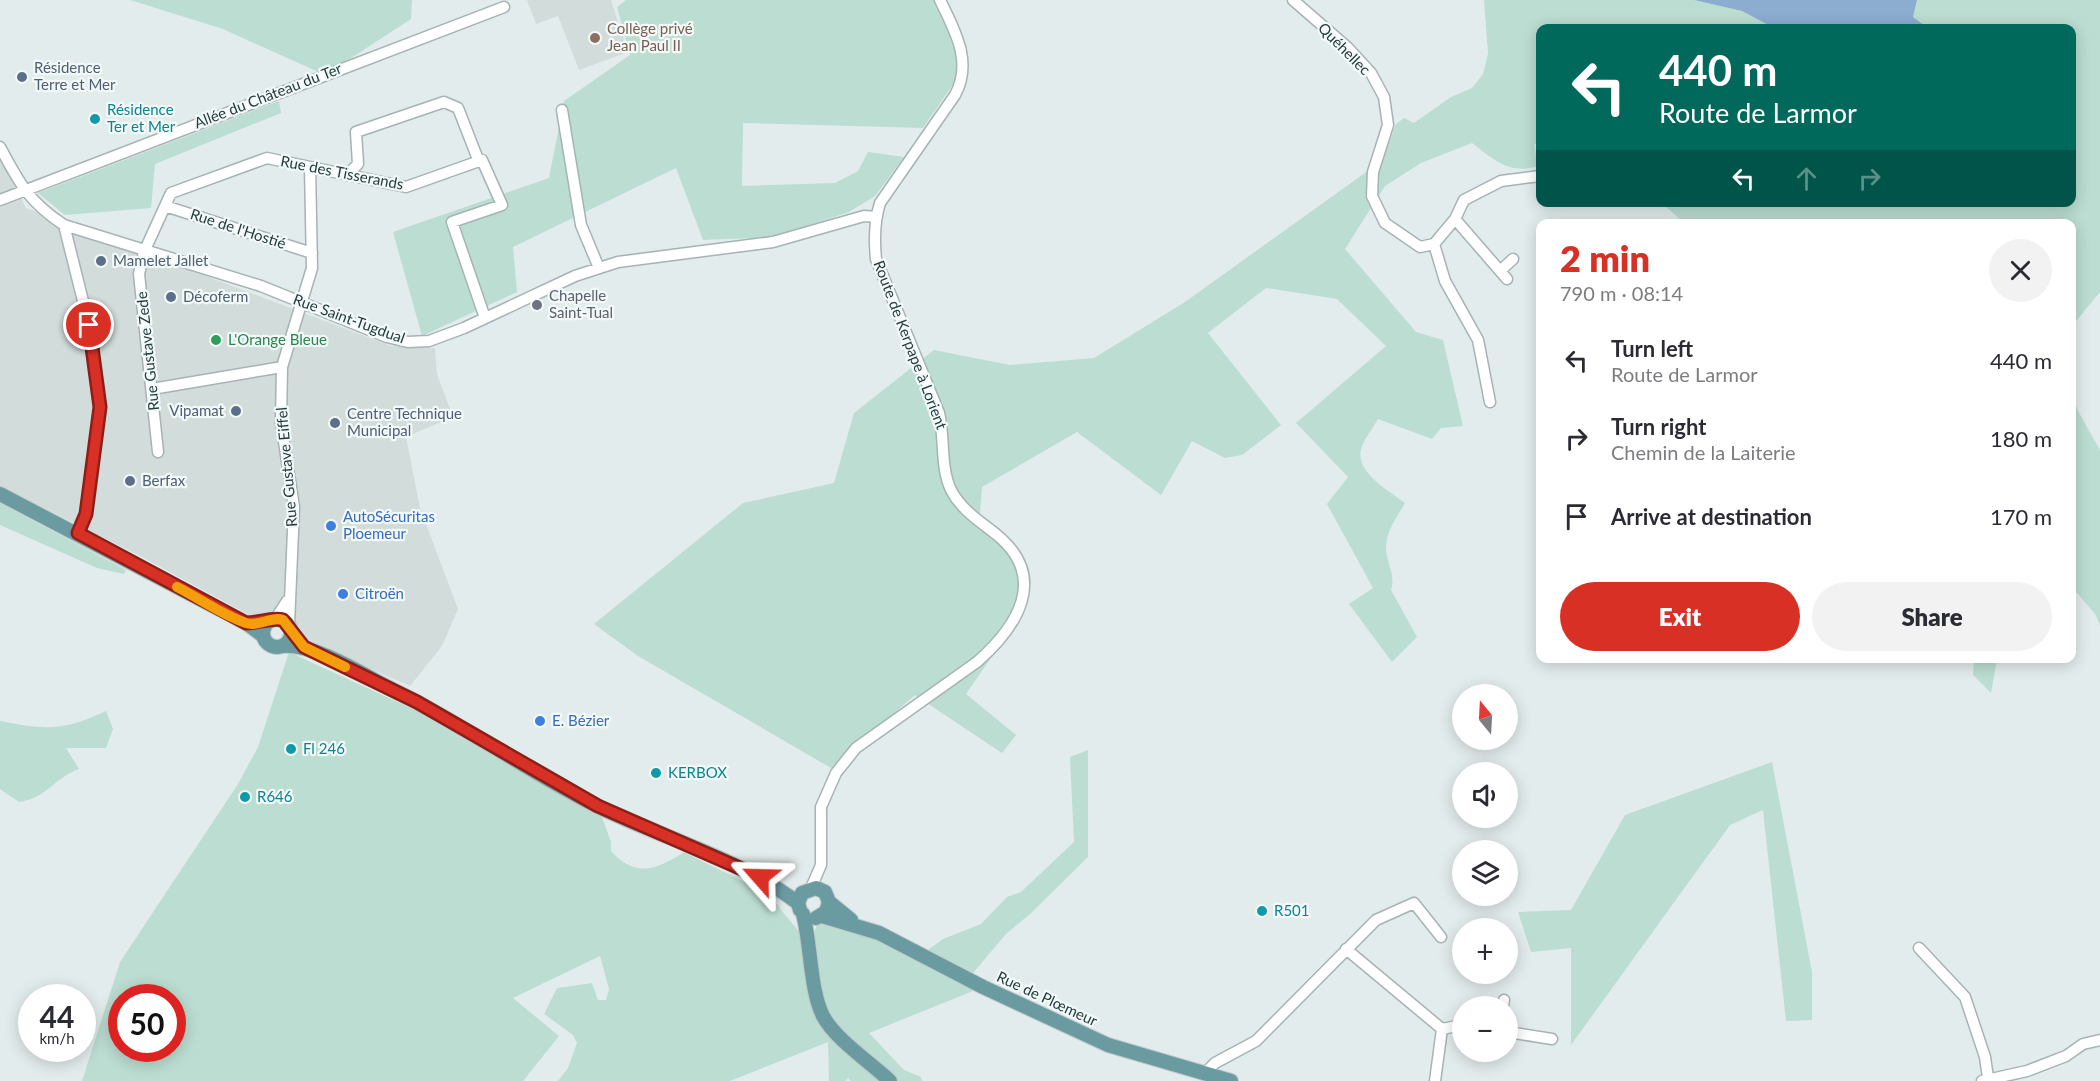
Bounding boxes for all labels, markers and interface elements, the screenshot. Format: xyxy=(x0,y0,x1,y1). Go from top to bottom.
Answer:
street label: Quéhellec xyxy=(1315,18,1375,78)
place label: Collège privé Jean Paul II xyxy=(607,19,693,54)
marker: Collège privé Jean Paul II xyxy=(588,31,602,45)
text: 440 m xyxy=(1659,45,1777,95)
icon: left xyxy=(1560,48,1638,126)
place label: Résidence Terre et Mer xyxy=(34,58,116,93)
street label: Allée du Château du Ter xyxy=(191,58,345,132)
marker: Résidence Terre et Mer xyxy=(15,70,29,84)
text: Route de Larmor xyxy=(1659,96,1857,129)
place label: Résidence Ter et Mer xyxy=(107,100,176,135)
marker: Résidence Ter et Mer xyxy=(88,112,102,126)
street label: Rue des Tisserands xyxy=(279,151,405,193)
icon: left xyxy=(1727,162,1760,195)
icon: ahead xyxy=(1790,162,1823,195)
icon: right xyxy=(1853,162,1886,195)
street label: Rue de l'Hostié xyxy=(188,204,288,252)
text: 2 min xyxy=(1560,236,1650,280)
button: close xyxy=(1989,239,2052,302)
place label: Mamelet Jallet xyxy=(113,251,209,269)
marker: Mamelet Jallet xyxy=(94,254,108,268)
street label: Route de Kerpape à Lorient xyxy=(870,258,952,432)
text: 790 m · 08:14 xyxy=(1560,281,1683,305)
place label: Chapelle Saint-Tual xyxy=(549,286,613,321)
place label: Décoferm xyxy=(183,287,248,305)
street label: Rue Saint-Tugdual xyxy=(291,289,408,347)
marker: Décoferm xyxy=(164,290,178,304)
street label: Rue Gustave Zede xyxy=(132,291,162,412)
marker: Chapelle Saint-Tual xyxy=(530,298,544,312)
pin xyxy=(63,299,114,350)
icon: arrive xyxy=(72,308,105,341)
place label: L'Orange Bleue xyxy=(228,330,327,348)
marker: L'Orange Bleue xyxy=(209,333,223,347)
text: Turn left xyxy=(1611,335,1693,362)
icon: left xyxy=(1560,344,1593,377)
text: 440 m xyxy=(1990,347,2052,374)
text: Route de Larmor xyxy=(1611,362,1758,386)
place label: Vipamat xyxy=(169,401,225,419)
marker: Vipamat xyxy=(229,404,243,418)
place label: Centre Technique Municipal xyxy=(347,404,462,439)
street label: Rue Gustave Eiffel xyxy=(272,406,300,528)
text: Turn right xyxy=(1611,413,1706,440)
marker: Centre Technique Municipal xyxy=(328,416,342,430)
icon: right xyxy=(1560,422,1593,455)
text: 180 m xyxy=(1990,425,2052,452)
text: Chemin de la Laiterie xyxy=(1611,440,1796,464)
place label: Berfax xyxy=(142,471,186,489)
marker: Berfax xyxy=(123,474,137,488)
icon: arrive xyxy=(1560,500,1593,533)
text: Arrive at destination xyxy=(1611,503,1812,530)
text: 170 m xyxy=(1990,503,2052,530)
place label: AutoSécuritas Ploemeur xyxy=(343,507,435,542)
marker: AutoSécuritas Ploemeur xyxy=(324,519,338,533)
button: Exit xyxy=(1560,582,1800,651)
button: Share xyxy=(1812,582,2052,651)
place label: Citroën xyxy=(355,584,404,602)
marker: Citroën xyxy=(336,587,350,601)
north arrow xyxy=(1452,684,1518,750)
map controls xyxy=(1452,684,1518,1062)
place label: E. Bézier xyxy=(552,711,610,729)
marker: E. Bézier xyxy=(533,714,547,728)
place label: Fl 246 xyxy=(303,739,345,757)
marker: Fl 246 xyxy=(284,742,298,756)
button: sound xyxy=(1452,762,1518,828)
place label: KERBOX xyxy=(668,763,727,781)
marker: KERBOX xyxy=(649,766,663,780)
place label: R646 xyxy=(257,787,293,805)
marker: R646 xyxy=(238,790,252,804)
button: layers xyxy=(1452,840,1518,906)
position arrow xyxy=(728,845,792,909)
place label: R501 xyxy=(1274,901,1310,919)
marker: R501 xyxy=(1255,904,1269,918)
button: + xyxy=(1452,918,1518,984)
street label: Rue de Plœmeur xyxy=(994,967,1101,1030)
speed limit sign: 50 xyxy=(108,984,186,1062)
button: − xyxy=(1452,996,1518,1062)
text: 44 xyxy=(40,998,74,1034)
text: km/h xyxy=(39,1029,75,1047)

